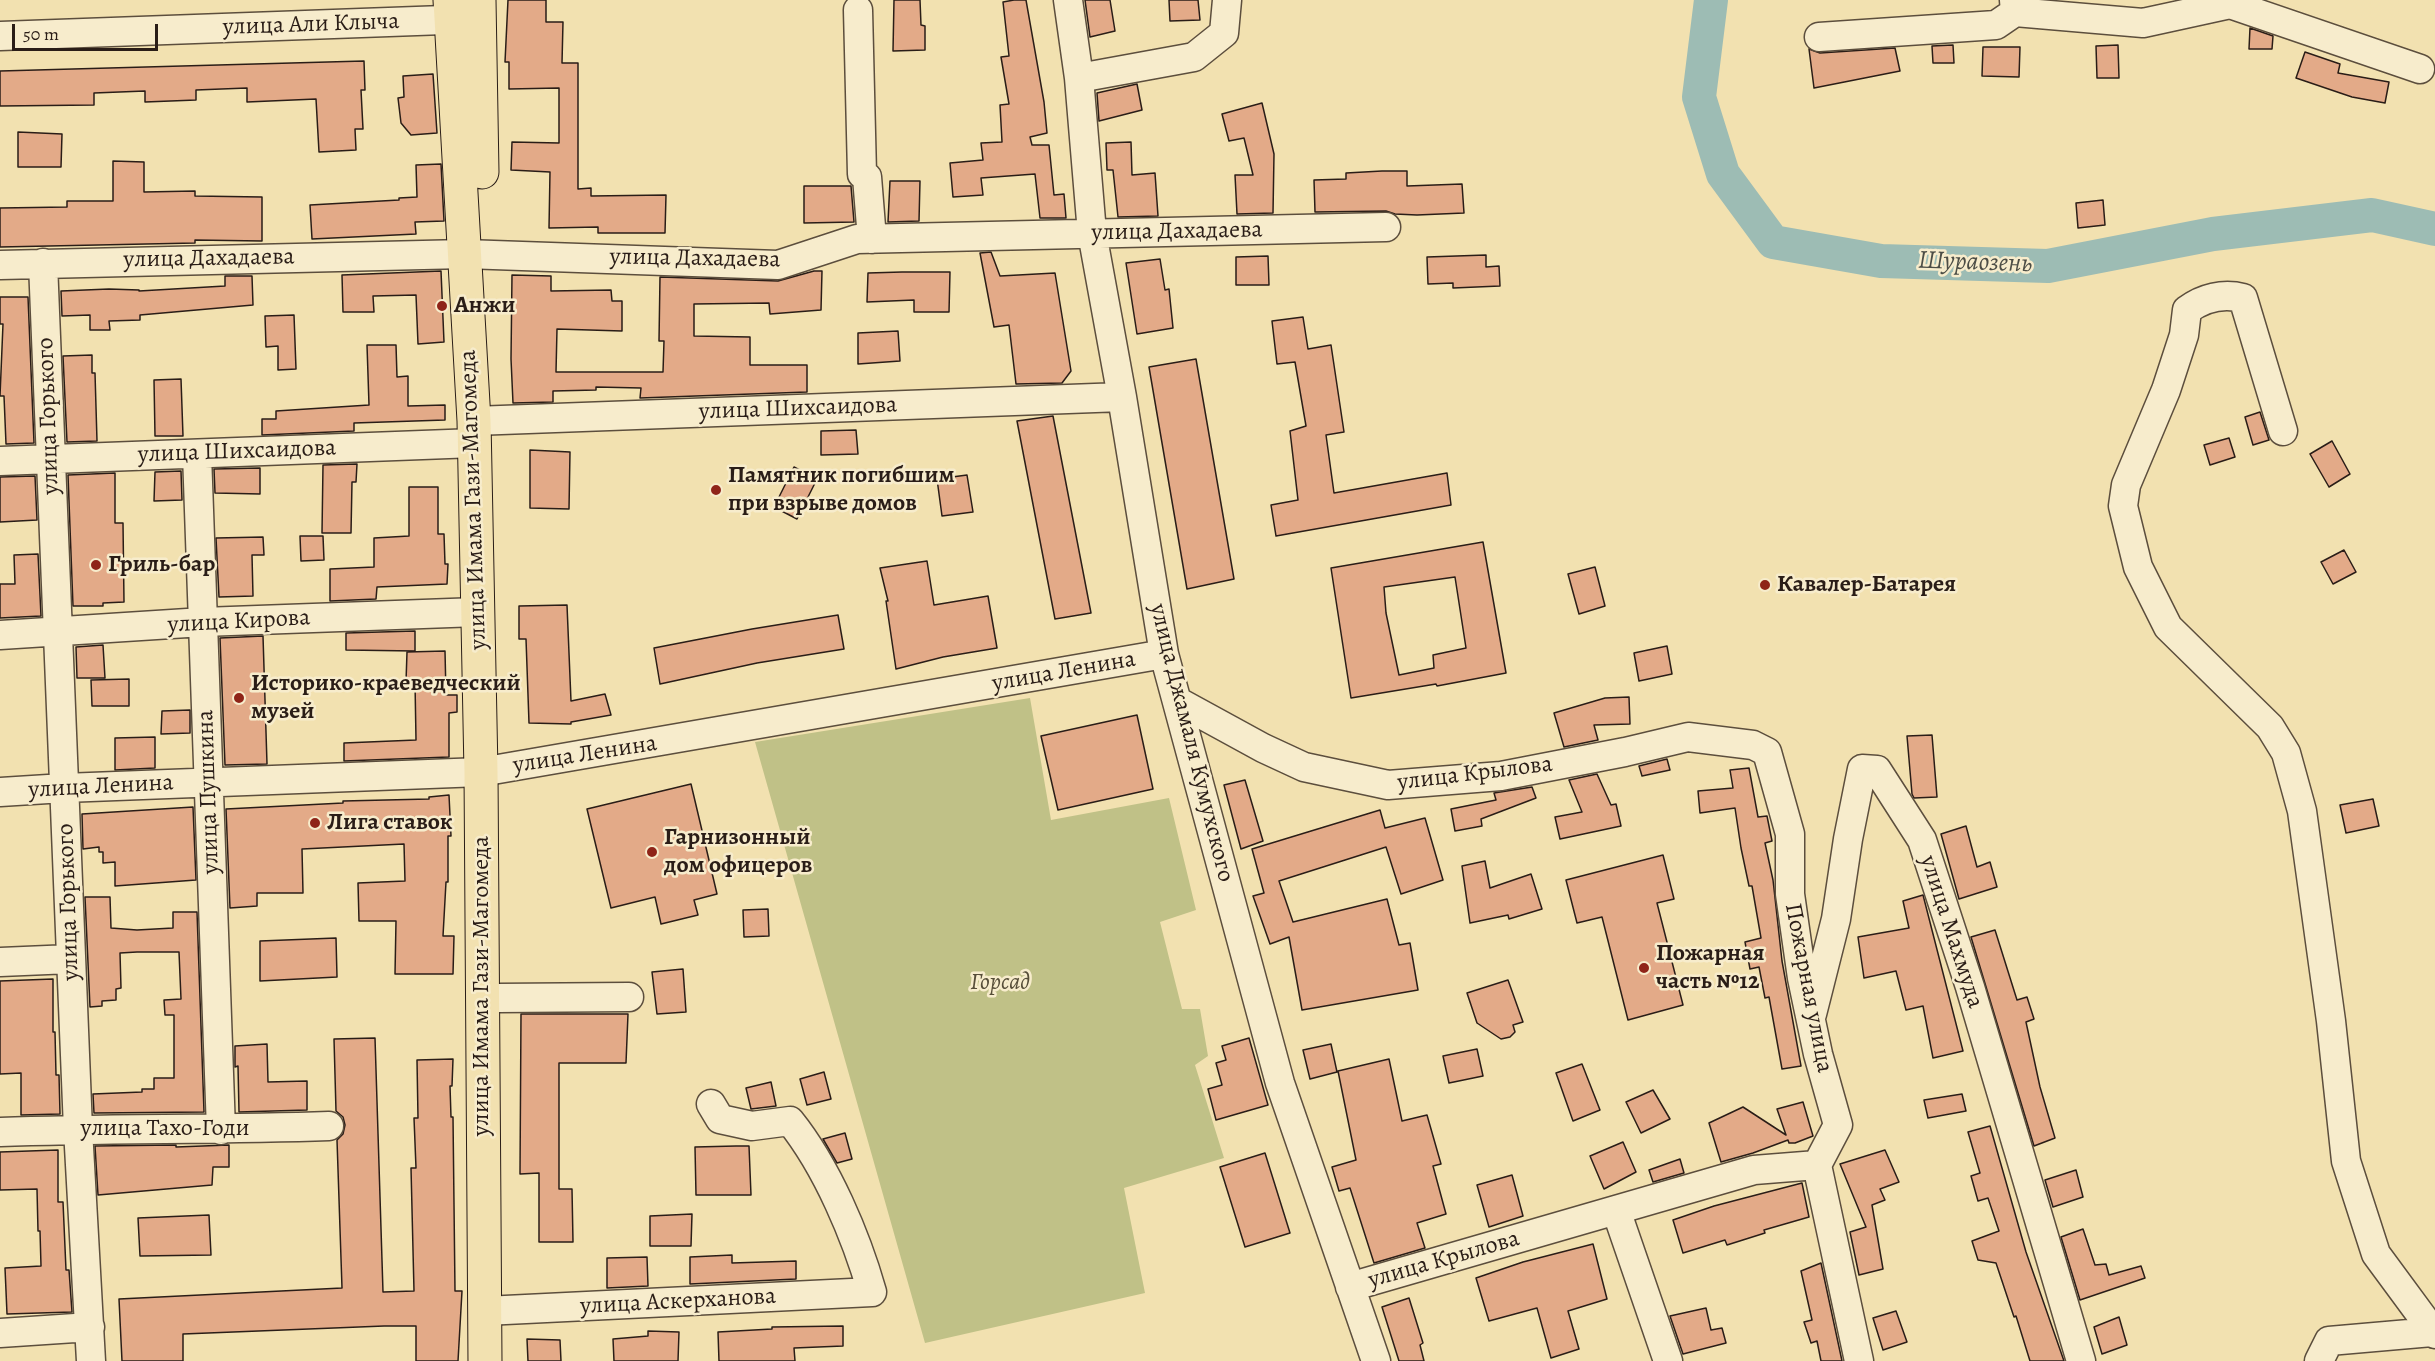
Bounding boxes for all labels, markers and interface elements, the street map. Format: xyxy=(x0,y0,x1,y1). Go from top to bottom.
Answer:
street label: улица Али Клыча xyxy=(222,8,400,42)
scale bar xyxy=(15,12,160,50)
text: 50 m xyxy=(23,22,59,46)
street label: улица Дахадаева xyxy=(1091,216,1263,248)
street label: улица Дахадаева xyxy=(123,243,295,275)
street label: улица Дахадаева xyxy=(609,243,781,275)
water label: Шураозень xyxy=(1917,245,2033,281)
place label: Анжи xyxy=(454,292,516,320)
marker: Анжи xyxy=(435,299,449,313)
street label: улица Горького xyxy=(32,337,66,495)
street label: улица Имама Гази-Магомеда xyxy=(454,349,494,651)
street label: улица Шихсаидова xyxy=(698,391,898,427)
street label: улица Шихсаидова xyxy=(137,434,337,470)
place label: Памятник погибшим при взрыве домов xyxy=(728,462,955,518)
marker: Памятник погибшим при взрыве домов xyxy=(709,483,723,497)
place label: Гриль-бар xyxy=(108,551,215,579)
marker: Гриль-бар xyxy=(89,558,103,572)
place label: Кавалер-Батарея xyxy=(1777,571,1956,599)
marker: Кавалер-Батарея xyxy=(1758,578,1772,592)
street label: улица Джамаля Кумухского xyxy=(1142,601,1240,885)
street label: улица Кирова xyxy=(167,604,311,640)
street label: улица Ленина xyxy=(990,645,1138,699)
place label: Историко-краеведческий музей xyxy=(251,670,521,726)
marker: Историко-краеведческий музей xyxy=(232,691,246,705)
street label: улица Пушкина xyxy=(192,709,226,875)
street label: улица Ленина xyxy=(511,729,659,781)
street label: улица Крылова xyxy=(1396,750,1554,798)
street label: улица Ленина xyxy=(28,769,174,805)
place label: Лига ставок xyxy=(327,809,453,837)
marker: Лига ставок xyxy=(308,816,322,830)
street label: улица Горького xyxy=(52,823,86,981)
place label: Гарнизонный дом офицеров xyxy=(664,824,812,880)
street label: улица Имама Гази-Магомеда xyxy=(468,836,496,1136)
marker: Гарнизонный дом офицеров xyxy=(645,845,659,859)
street label: улица Махмуда xyxy=(1913,852,1989,1012)
street label: Пожарная улица xyxy=(1777,901,1839,1075)
place label: Пожарная часть №12 xyxy=(1656,940,1765,996)
marker: Пожарная часть №12 xyxy=(1637,961,1651,975)
park label: Горсад xyxy=(970,969,1030,997)
street label: улица Тахо-Годи xyxy=(81,1115,249,1143)
street label: улица Крылова xyxy=(1365,1225,1523,1295)
street label: улица Аскерханова xyxy=(579,1282,777,1322)

